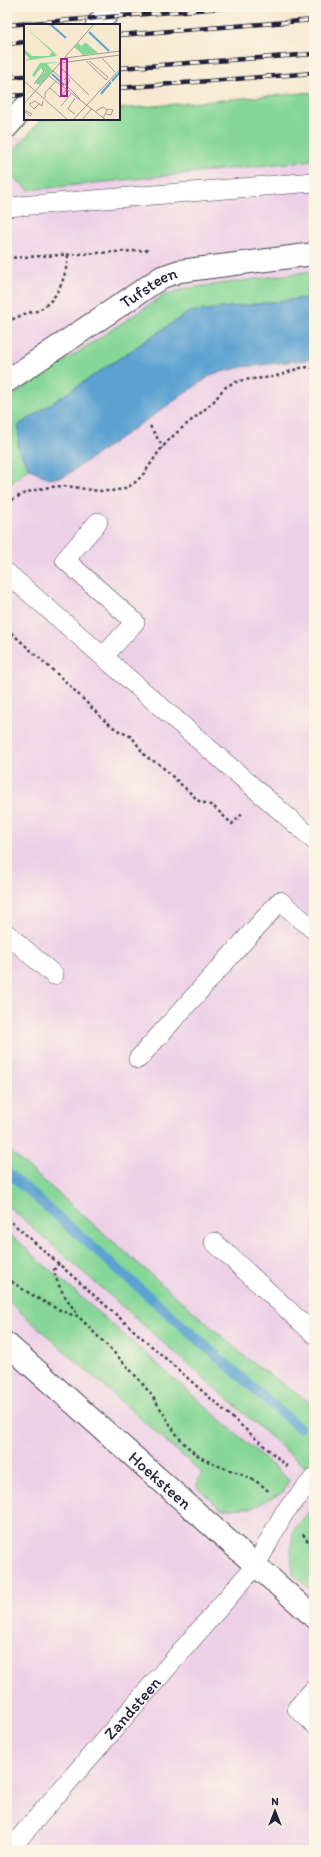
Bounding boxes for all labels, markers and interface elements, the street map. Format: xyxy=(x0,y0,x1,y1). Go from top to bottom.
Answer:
inset map xyxy=(24,24,120,120)
street label: Tufsteen xyxy=(116,263,180,312)
street label: Hoeksteen xyxy=(125,1447,196,1514)
street label: Zandsteen xyxy=(99,1672,165,1743)
north arrow xyxy=(255,1791,295,1831)
text: N xyxy=(271,1795,279,1808)

